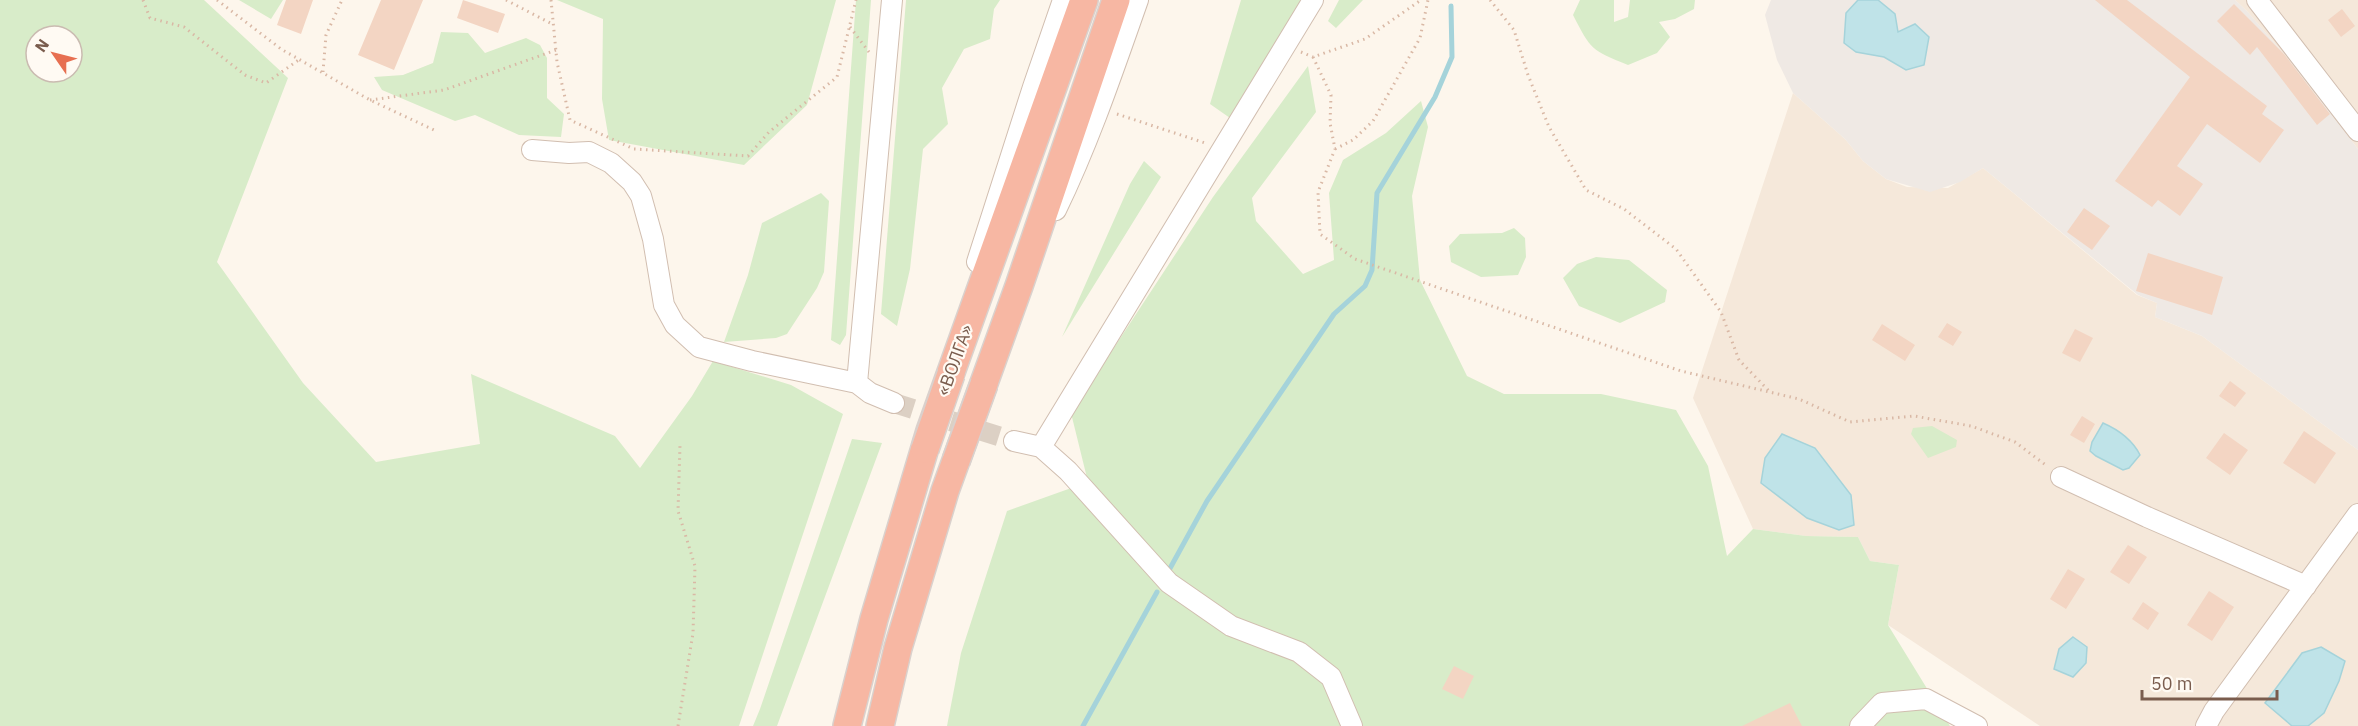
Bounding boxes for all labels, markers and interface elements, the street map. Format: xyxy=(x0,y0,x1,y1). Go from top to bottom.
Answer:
north arrow xyxy=(24,24,84,84)
text: N xyxy=(30,35,53,56)
street label: «ВОЛГА» xyxy=(931,321,978,398)
scale bar xyxy=(2142,663,2277,701)
text: 50 m xyxy=(2151,672,2193,695)

